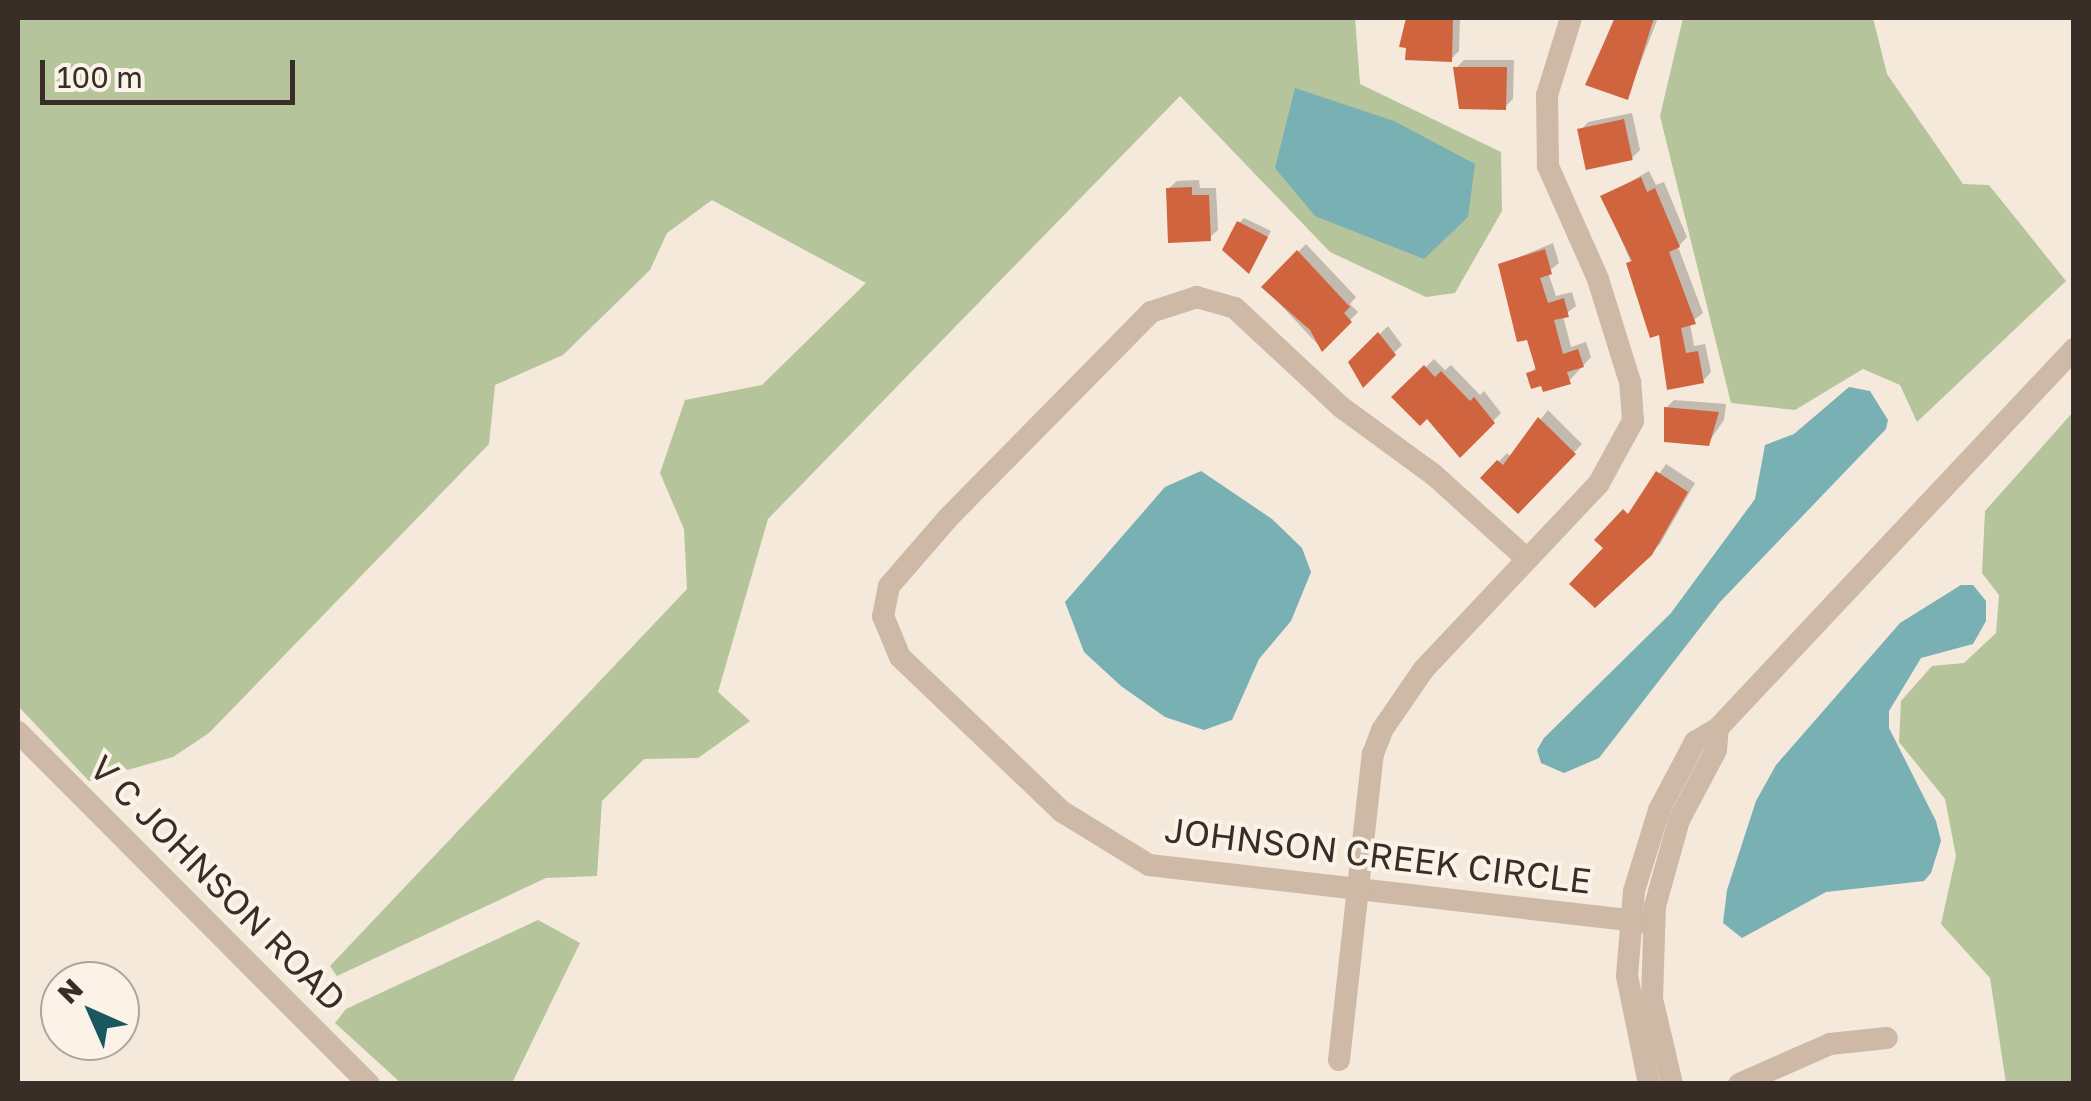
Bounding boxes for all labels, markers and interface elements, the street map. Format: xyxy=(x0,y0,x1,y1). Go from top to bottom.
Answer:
scale bar xyxy=(45,40,300,102)
text: 100 m xyxy=(57,59,143,95)
street label: V C JOHNSON ROAD xyxy=(82,747,354,1019)
street label: JOHNSON CREEK CIRCLE xyxy=(1163,808,1593,902)
north arrow xyxy=(40,961,140,1061)
text: N xyxy=(51,972,89,1010)

